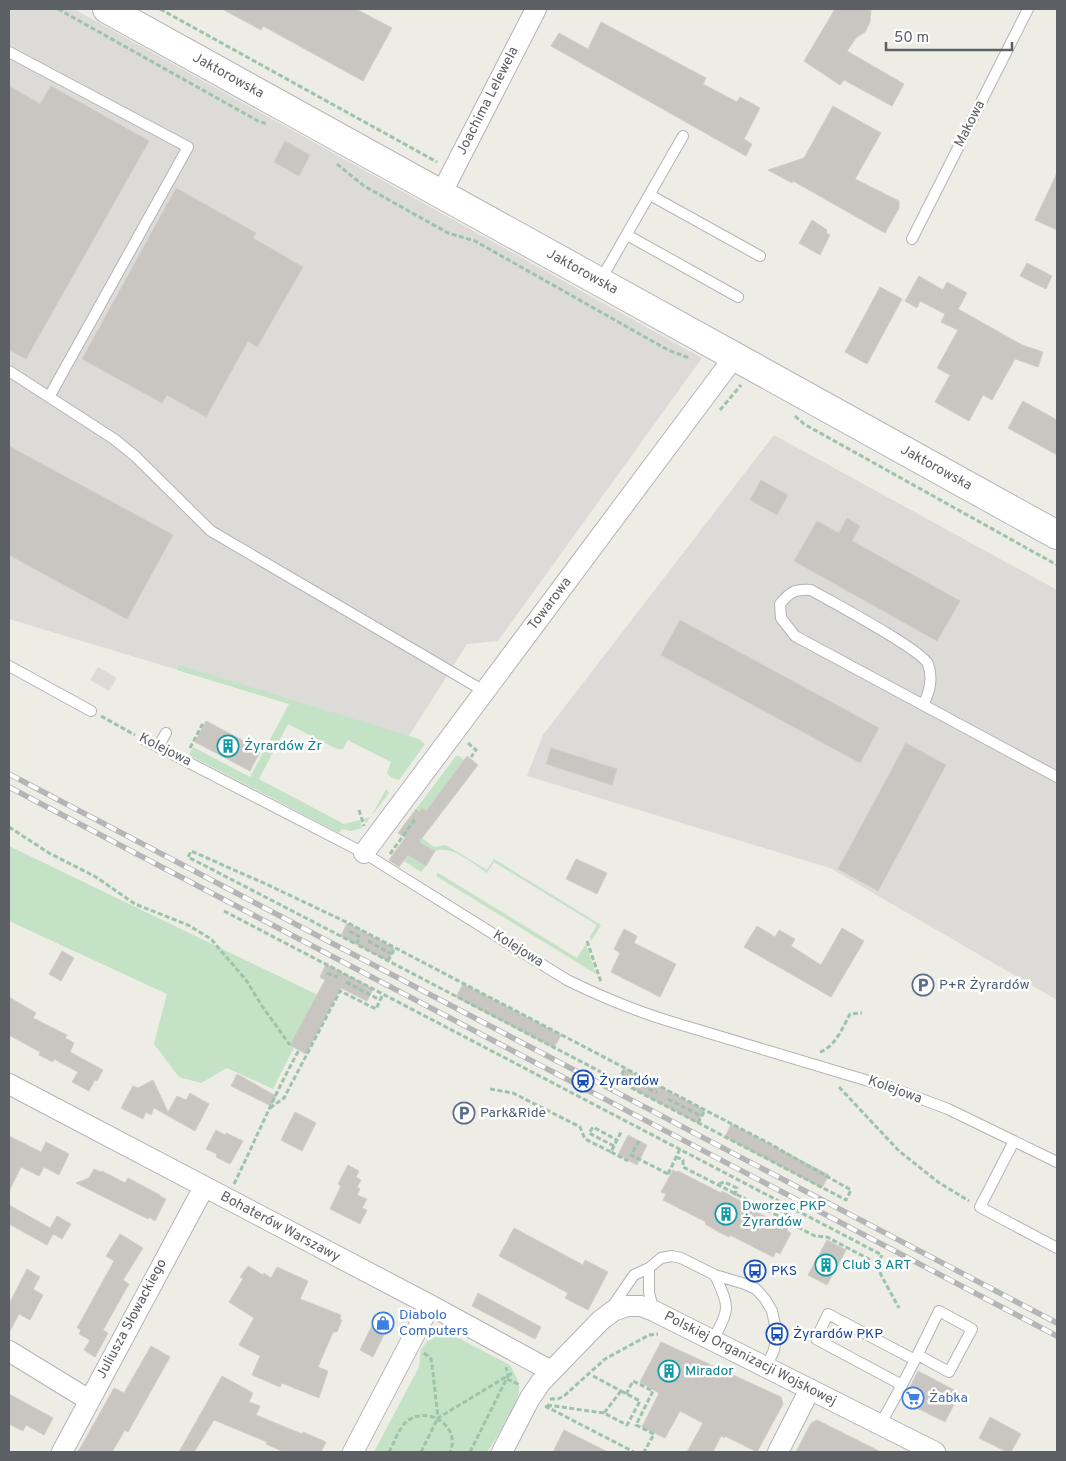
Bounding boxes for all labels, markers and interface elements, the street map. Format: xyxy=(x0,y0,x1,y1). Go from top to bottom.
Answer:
scale bar xyxy=(886,20,1012,52)
text: 50 m xyxy=(894,29,929,48)
street label: Joachima Lelewela xyxy=(453,44,523,158)
street label: Jaktorowska xyxy=(189,49,267,103)
street label: Makowa xyxy=(951,98,989,150)
street label: Jaktorowska xyxy=(543,245,621,299)
street label: Jaktorowska xyxy=(897,441,975,495)
street label: Towarowa xyxy=(525,574,575,634)
street label: Kolejowa xyxy=(136,730,194,770)
building icon: Żyrardów Żr xyxy=(216,734,240,758)
place label: Żyrardów Żr xyxy=(244,737,322,755)
street label: Kolejowa xyxy=(490,927,546,971)
parking icon: P+R Żyrardów xyxy=(911,973,935,997)
place label: P+R Żyrardów xyxy=(939,976,1029,994)
station icon: Żyrardów xyxy=(571,1069,595,1093)
place label: Żyrardów xyxy=(599,1072,659,1090)
street label: Kolejowa xyxy=(866,1072,924,1108)
parking icon: Park&Ride xyxy=(452,1101,476,1125)
place label: Park&Ride xyxy=(480,1105,546,1122)
street label: Bohaterów Warszawy xyxy=(217,1188,343,1266)
place label: Dworzec PKP Żyrardów xyxy=(742,1198,826,1231)
building icon: Dworzec PKP Żyrardów xyxy=(714,1202,738,1226)
building icon: Club 3 ART xyxy=(814,1253,838,1277)
street label: Juliusza Słowackiego xyxy=(93,1256,171,1382)
place label: Club 3 ART xyxy=(842,1257,911,1274)
bus stop icon: PKS xyxy=(743,1259,767,1283)
place label: PKS xyxy=(771,1263,797,1280)
place label: Diabolo Computers xyxy=(399,1307,468,1340)
street label: Polskiej Organizacji Wojskowej xyxy=(661,1308,839,1410)
shop icon: Diabolo Computers xyxy=(371,1311,395,1335)
bus stop icon: Żyrardów PKP xyxy=(765,1322,789,1346)
place label: Żyrardów PKP xyxy=(793,1325,883,1343)
building icon: Mirador xyxy=(657,1359,681,1383)
place label: Mirador xyxy=(685,1363,734,1380)
supermarket icon: Żabka xyxy=(901,1386,925,1410)
place label: Żabka xyxy=(929,1389,968,1407)

